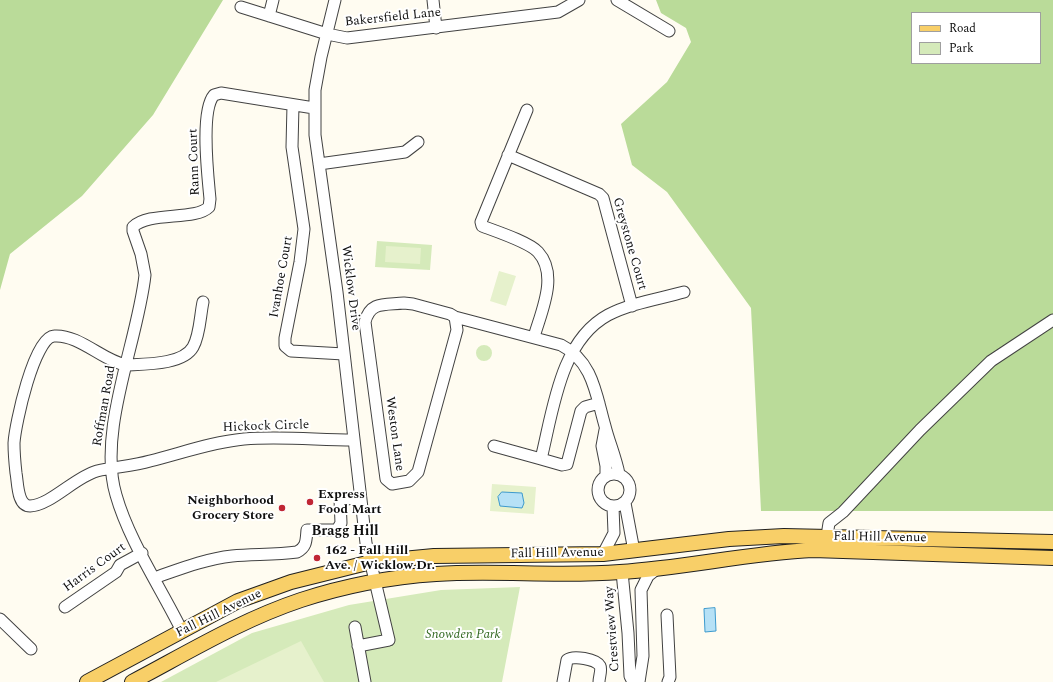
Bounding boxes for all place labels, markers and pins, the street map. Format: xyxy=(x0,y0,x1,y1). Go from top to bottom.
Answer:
place label: Express Food Mart xyxy=(318,487,382,518)
place label: Neighborhood Grocery Store xyxy=(187,493,274,524)
marker: Express Food Mart xyxy=(305,497,315,507)
marker: Neighborhood Grocery Store xyxy=(277,503,287,513)
place label: 162 - Fall Hill Ave. / Wicklow Dr. xyxy=(325,543,435,574)
marker: 162 - Fall Hill Ave. / Wicklow Dr. xyxy=(312,553,322,563)

